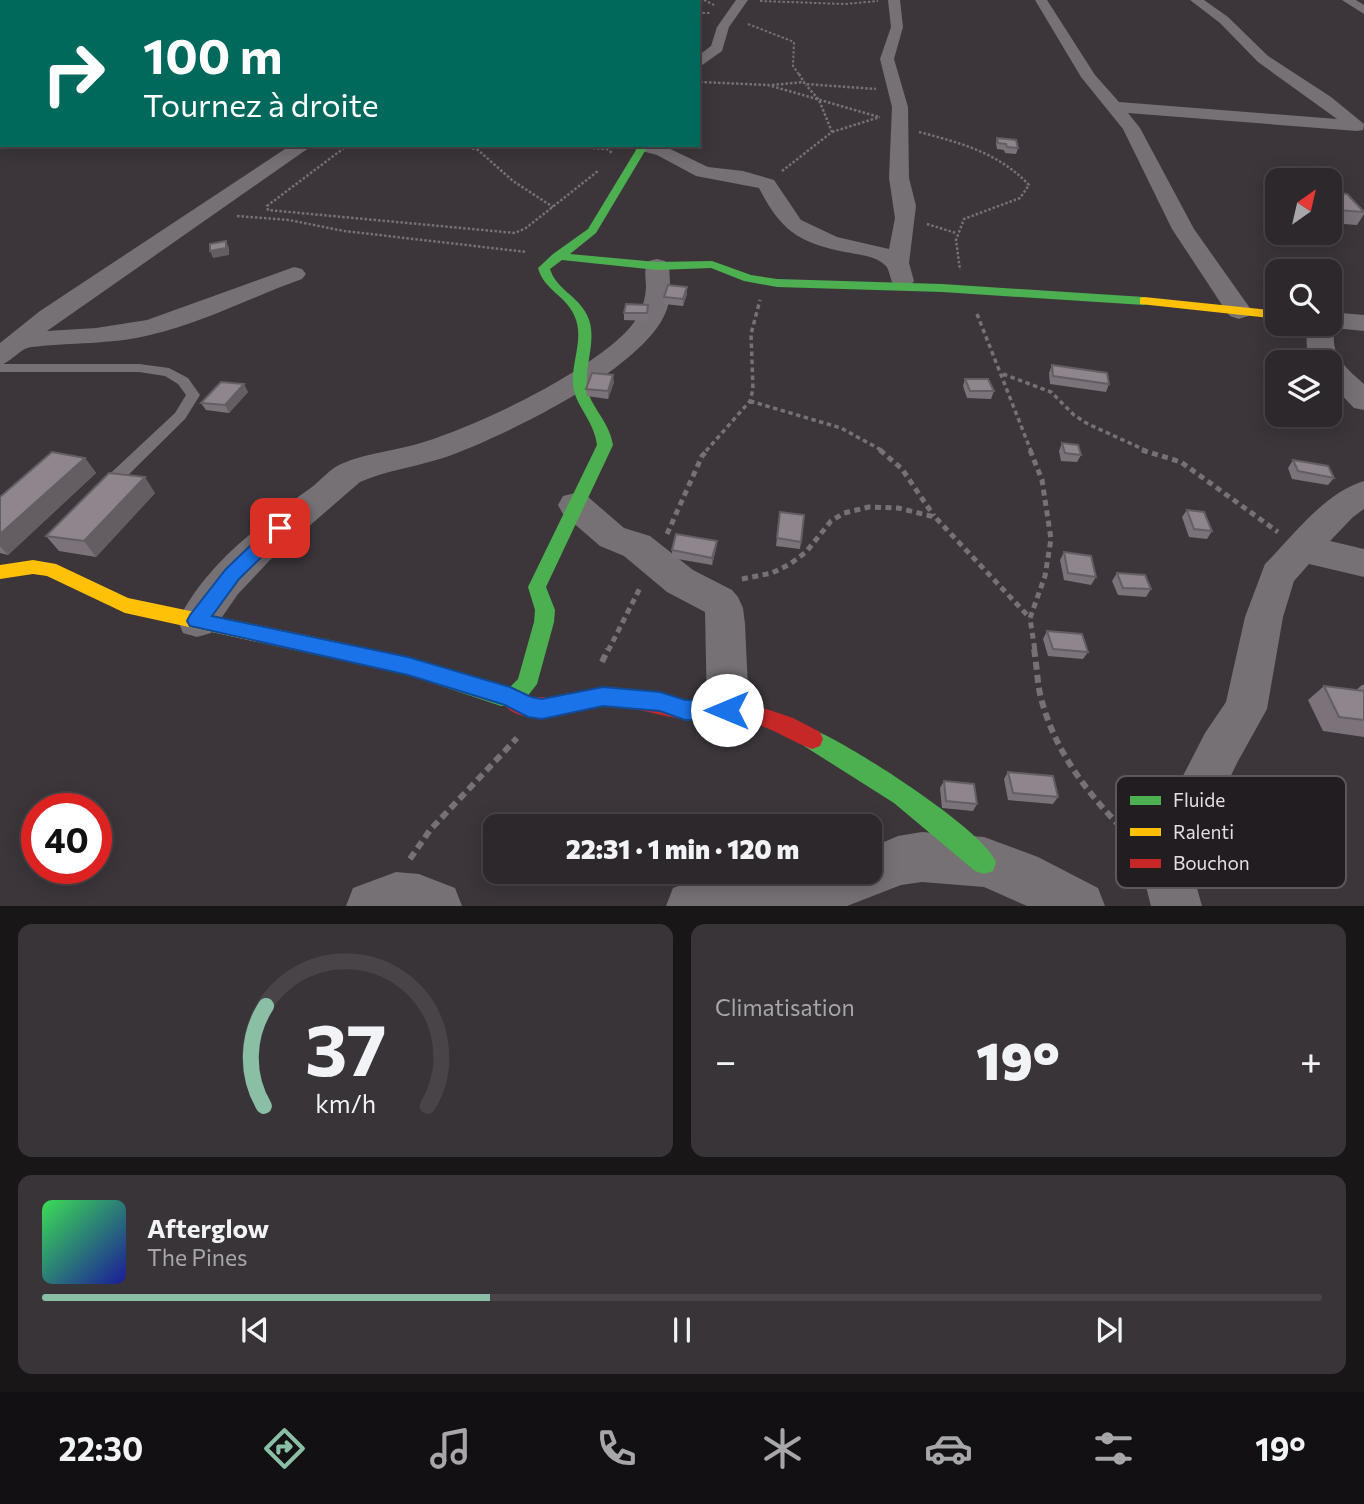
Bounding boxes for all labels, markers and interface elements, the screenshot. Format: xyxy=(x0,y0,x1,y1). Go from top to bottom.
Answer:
text: 100 m xyxy=(143,24,282,84)
icon: right xyxy=(28,28,119,119)
text: Tournez à droite xyxy=(143,84,379,124)
north arrow xyxy=(1265,168,1342,245)
map controls xyxy=(1265,168,1342,427)
button: search xyxy=(1265,259,1342,336)
button: layers xyxy=(1265,350,1342,427)
pin xyxy=(250,498,310,558)
icon: arrive xyxy=(261,509,299,547)
position arrow xyxy=(690,673,764,747)
legend xyxy=(1116,776,1346,888)
text: Fluide xyxy=(1173,788,1225,811)
speed limit sign: 40 xyxy=(21,793,112,884)
text: Ralenti xyxy=(1173,820,1234,843)
text: 22:31 · 1 min · 120 m xyxy=(566,833,799,864)
text: Bouchon xyxy=(1173,851,1250,874)
text: Climatisation xyxy=(715,993,855,1021)
text: 37 xyxy=(305,1003,386,1092)
text: 19° xyxy=(976,1027,1060,1091)
text: − xyxy=(715,1036,737,1083)
text: + xyxy=(1300,1036,1322,1083)
text: km/h xyxy=(315,1088,376,1118)
text: Afterglow xyxy=(147,1212,269,1243)
text: The Pines xyxy=(147,1243,248,1271)
icon: previous xyxy=(236,1311,274,1349)
icon: pause xyxy=(663,1311,701,1349)
icon: next xyxy=(1090,1311,1128,1349)
icon: directions xyxy=(260,1424,309,1473)
icon: music xyxy=(426,1424,475,1473)
icon: phone xyxy=(592,1424,641,1473)
icon: climate xyxy=(758,1424,807,1473)
icon: car xyxy=(924,1424,973,1473)
icon: filters xyxy=(1089,1424,1138,1473)
text: 22:30 xyxy=(58,1428,143,1468)
text: 19° xyxy=(1255,1428,1305,1468)

